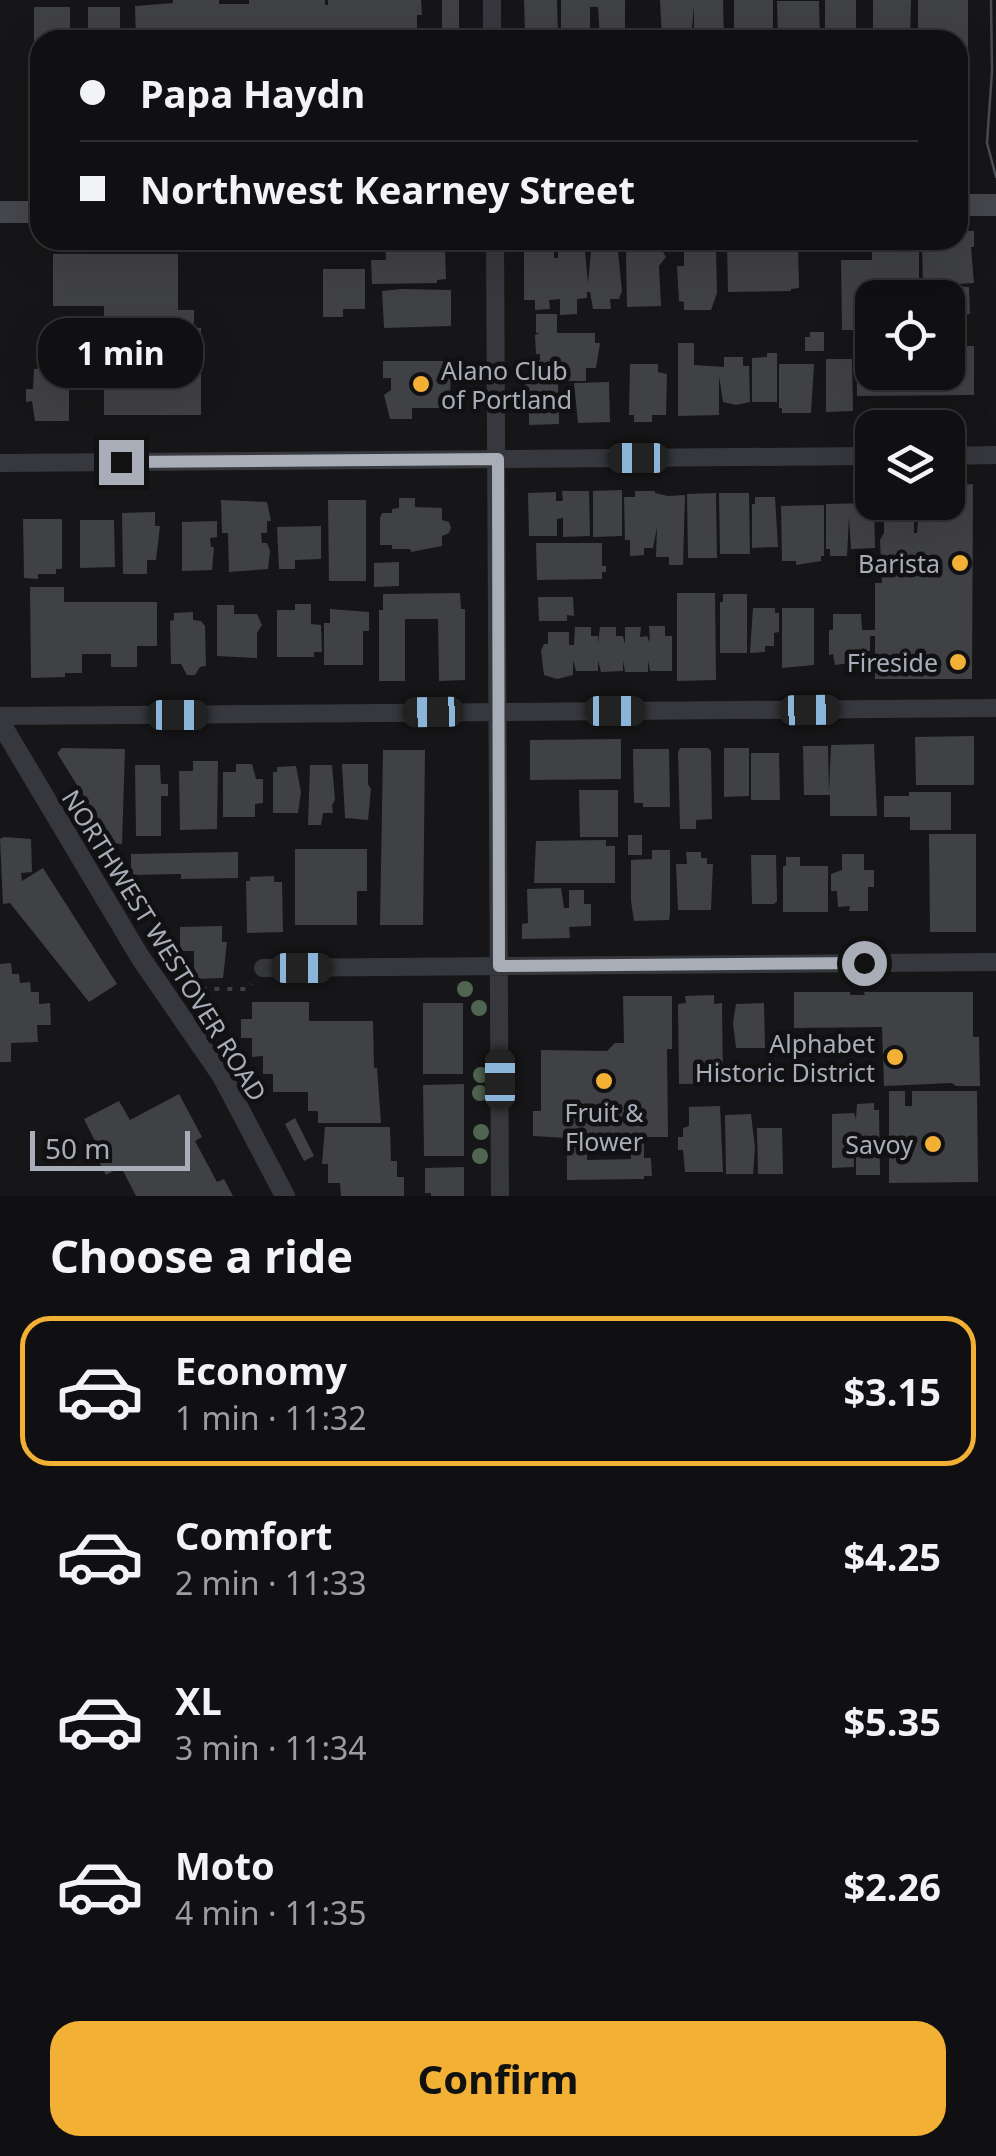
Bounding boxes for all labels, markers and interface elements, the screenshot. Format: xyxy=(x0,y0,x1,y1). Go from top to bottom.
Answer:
text: Papa Haydn xyxy=(140,67,365,119)
text: Northwest Kearney Street xyxy=(140,163,635,215)
map controls xyxy=(855,280,965,520)
button: locate xyxy=(855,280,965,390)
callout: 1 min xyxy=(38,317,204,387)
text: 1 min xyxy=(76,331,165,374)
place label: Alano Club of Portland xyxy=(441,353,572,416)
marker: Alano Club of Portland xyxy=(410,373,432,395)
button: layers xyxy=(855,410,965,520)
route end xyxy=(99,440,144,485)
car xyxy=(608,443,668,473)
place label: Barista xyxy=(858,546,940,580)
marker: Barista xyxy=(949,552,971,574)
place label: Fireside xyxy=(847,645,938,679)
marker: Fireside xyxy=(947,651,969,673)
car xyxy=(780,694,840,726)
car xyxy=(403,696,463,728)
car xyxy=(585,696,645,726)
car xyxy=(148,700,208,730)
street label: NORTHWEST WESTOVER ROAD xyxy=(55,783,275,1107)
route start xyxy=(842,941,887,986)
car xyxy=(272,953,332,983)
place label: Alphabet Historic District xyxy=(695,1026,875,1089)
marker: Alphabet Historic District xyxy=(884,1046,906,1068)
car xyxy=(485,1049,515,1109)
marker: Fruit & Flower xyxy=(593,1070,615,1092)
place label: Fruit & Flower xyxy=(564,1095,644,1158)
scale bar xyxy=(30,1126,190,1170)
place label: Savoy xyxy=(845,1127,913,1161)
text: 50 m xyxy=(45,1129,111,1167)
marker: Savoy xyxy=(922,1133,944,1155)
text: Choose a ride xyxy=(50,1225,353,1286)
text: Economy xyxy=(175,1344,347,1396)
icon: car xyxy=(55,1346,145,1436)
text: $3.15 xyxy=(843,1365,941,1417)
text: 1 min · 11:32 xyxy=(175,1396,367,1439)
text: Comfort xyxy=(175,1509,332,1561)
icon: car xyxy=(55,1511,145,1601)
text: $4.25 xyxy=(843,1530,941,1582)
text: 2 min · 11:33 xyxy=(175,1561,367,1604)
text: XL xyxy=(175,1674,222,1726)
icon: car xyxy=(55,1676,145,1766)
text: $5.35 xyxy=(843,1695,941,1747)
text: 3 min · 11:34 xyxy=(175,1726,367,1769)
text: Moto xyxy=(175,1839,275,1891)
icon: car xyxy=(55,1841,145,1931)
text: $2.26 xyxy=(843,1860,941,1912)
text: 4 min · 11:35 xyxy=(175,1891,367,1934)
button: Confirm xyxy=(50,2021,946,2136)

